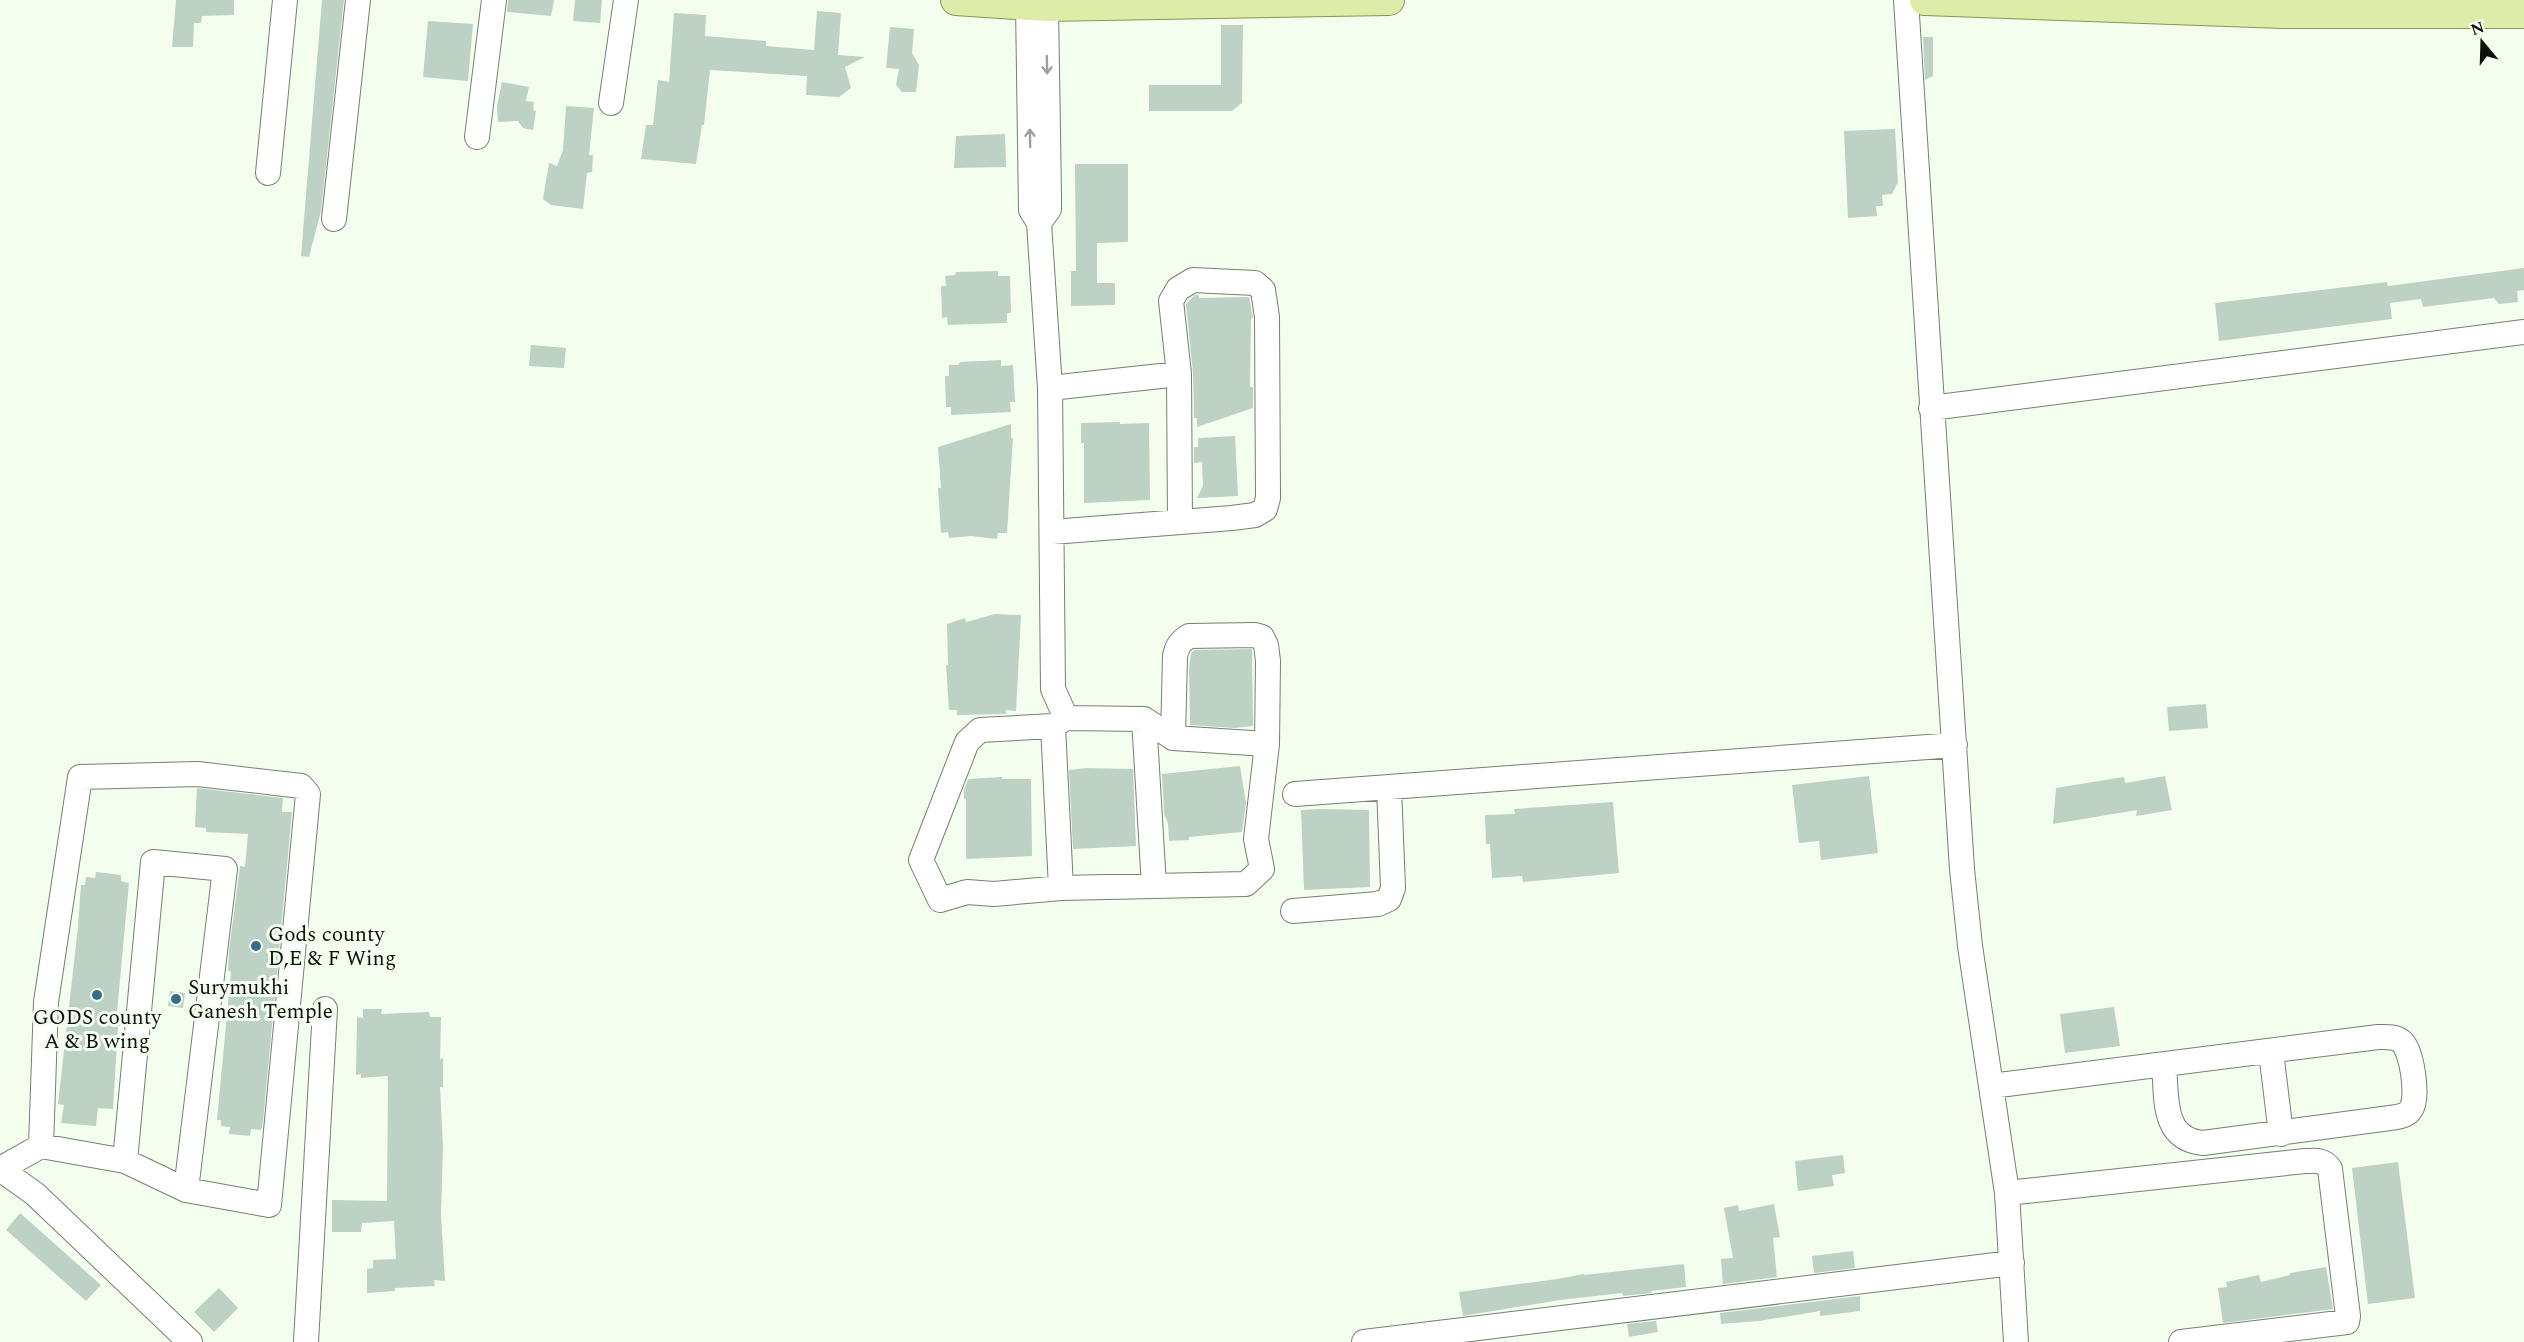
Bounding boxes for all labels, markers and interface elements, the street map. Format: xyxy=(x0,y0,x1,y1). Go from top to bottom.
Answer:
north arrow xyxy=(2452,12,2512,72)
text: N xyxy=(2467,15,2488,42)
one-way arrow xyxy=(1041,54,1053,74)
one-way arrow xyxy=(1024,129,1036,149)
place label: Gods county D,E & F Wing xyxy=(268,919,396,975)
marker: Gods county D,E & F Wing xyxy=(249,939,263,953)
place label: Surymukhi Ganesh Temple xyxy=(188,972,333,1028)
marker: GODS county A & B wing xyxy=(90,988,104,1002)
marker: Surymukhi Ganesh Temple xyxy=(169,992,183,1006)
place label: GODS county A & B wing xyxy=(33,1002,162,1058)

